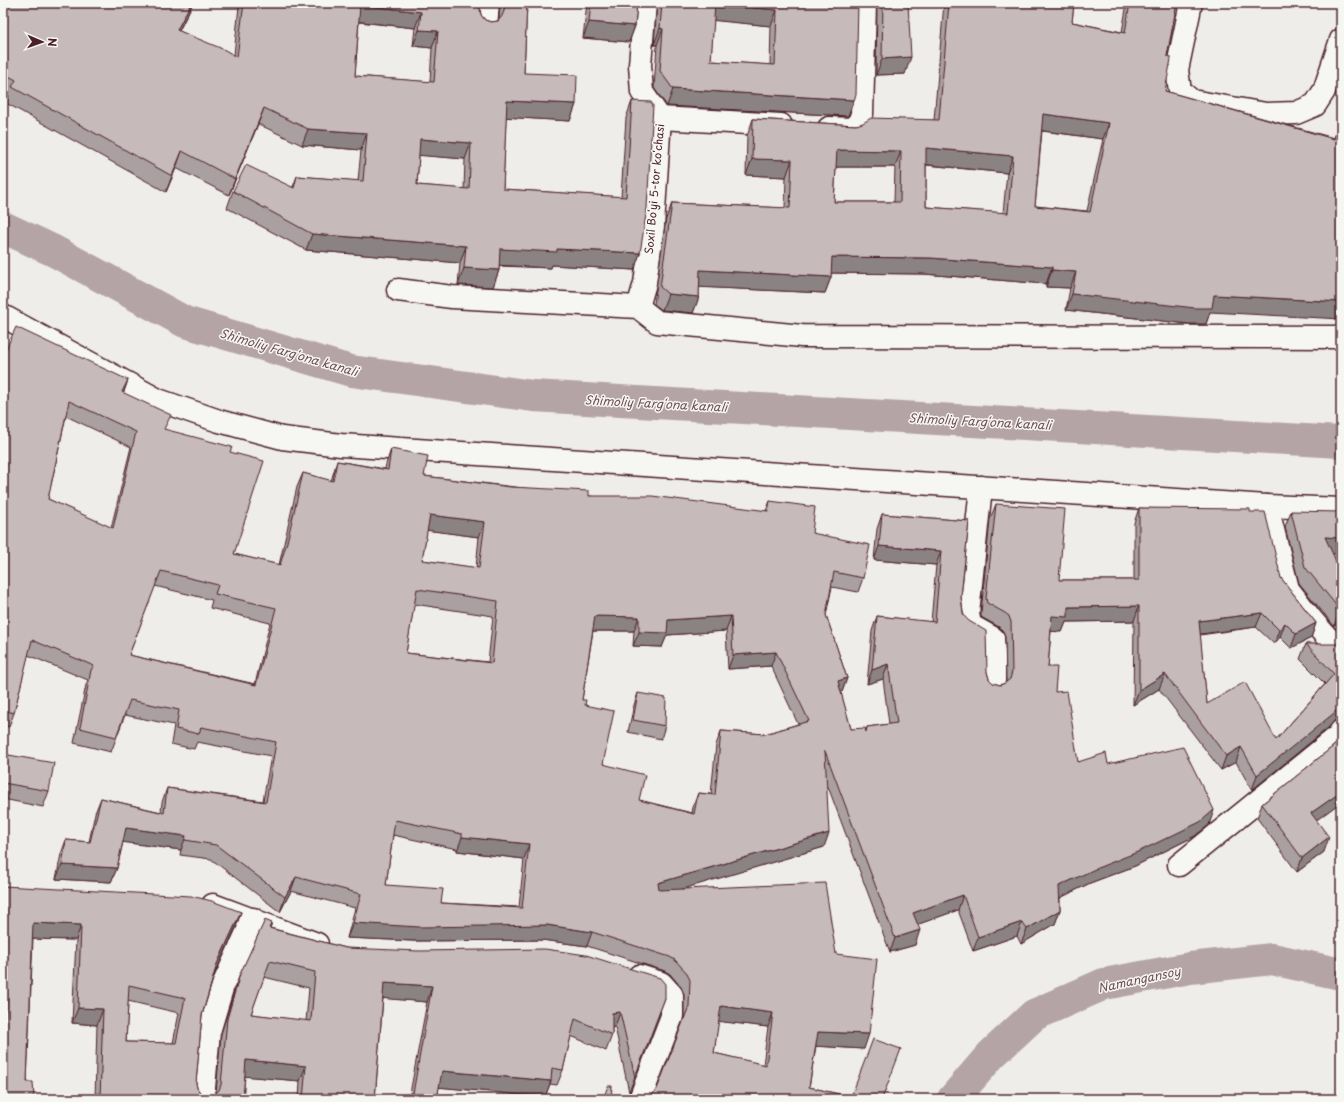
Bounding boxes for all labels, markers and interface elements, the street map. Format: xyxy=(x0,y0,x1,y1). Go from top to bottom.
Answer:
north arrow xyxy=(22,22,62,62)
text: N xyxy=(44,38,61,47)
street label: Soxil Boʻyi 5-tor koʻchasi xyxy=(640,123,668,255)
water label: Shimoliy Fargʻona kanali xyxy=(218,324,363,381)
water label: Shimoliy Fargʻona kanali xyxy=(584,390,730,416)
water label: Shimoliy Fargʻona kanali xyxy=(908,408,1054,434)
water label: Namangansoy xyxy=(1096,961,1183,997)

